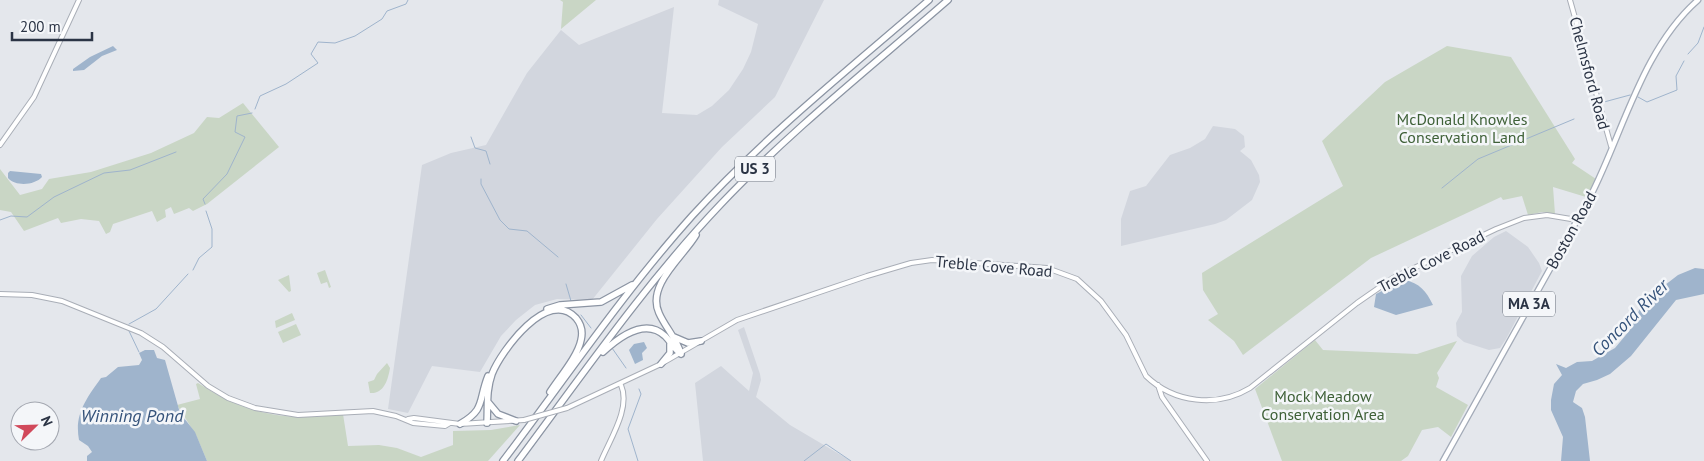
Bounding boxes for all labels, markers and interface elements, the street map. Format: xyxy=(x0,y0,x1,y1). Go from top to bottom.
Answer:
scale bar xyxy=(12,10,92,42)
street label: Chelmsford Road xyxy=(1565,14,1615,132)
text: 200 m xyxy=(20,17,61,36)
park label: McDonald Knowles Conservation Land xyxy=(1397,109,1528,147)
road number: US 3 xyxy=(735,156,775,182)
street label: Boston Road xyxy=(1542,188,1600,272)
street label: Treble Cove Road xyxy=(1374,225,1488,297)
street label: Treble Cove Road xyxy=(935,251,1053,281)
water label: Concord River xyxy=(1586,273,1674,361)
road number: MA 3A xyxy=(1503,292,1555,316)
park label: Mock Meadow Conservation Area xyxy=(1261,386,1385,424)
north arrow xyxy=(10,401,60,451)
water label: Winning Pond xyxy=(81,404,184,427)
text: N xyxy=(37,413,57,429)

